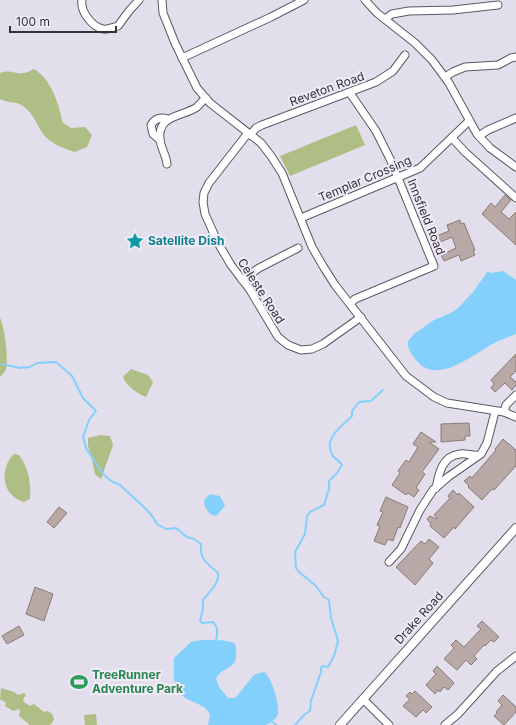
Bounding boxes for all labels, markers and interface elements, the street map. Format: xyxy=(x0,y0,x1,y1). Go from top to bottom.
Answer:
scale bar xyxy=(10,8,116,34)
text: 100 m xyxy=(16,14,50,29)
street label: Reveton Road xyxy=(288,68,366,109)
street label: Templar Crossing xyxy=(316,152,414,205)
street label: Innsfield Road xyxy=(404,177,449,257)
place icon: Satellite Dish xyxy=(125,231,145,251)
place label: Satellite Dish xyxy=(148,233,224,248)
street label: Celeste Road xyxy=(235,255,288,326)
street label: Drake Road xyxy=(391,588,446,647)
place label: TreeRunner Adventure Park xyxy=(92,667,183,696)
sports icon: TreeRunner Adventure Park xyxy=(69,672,89,692)

